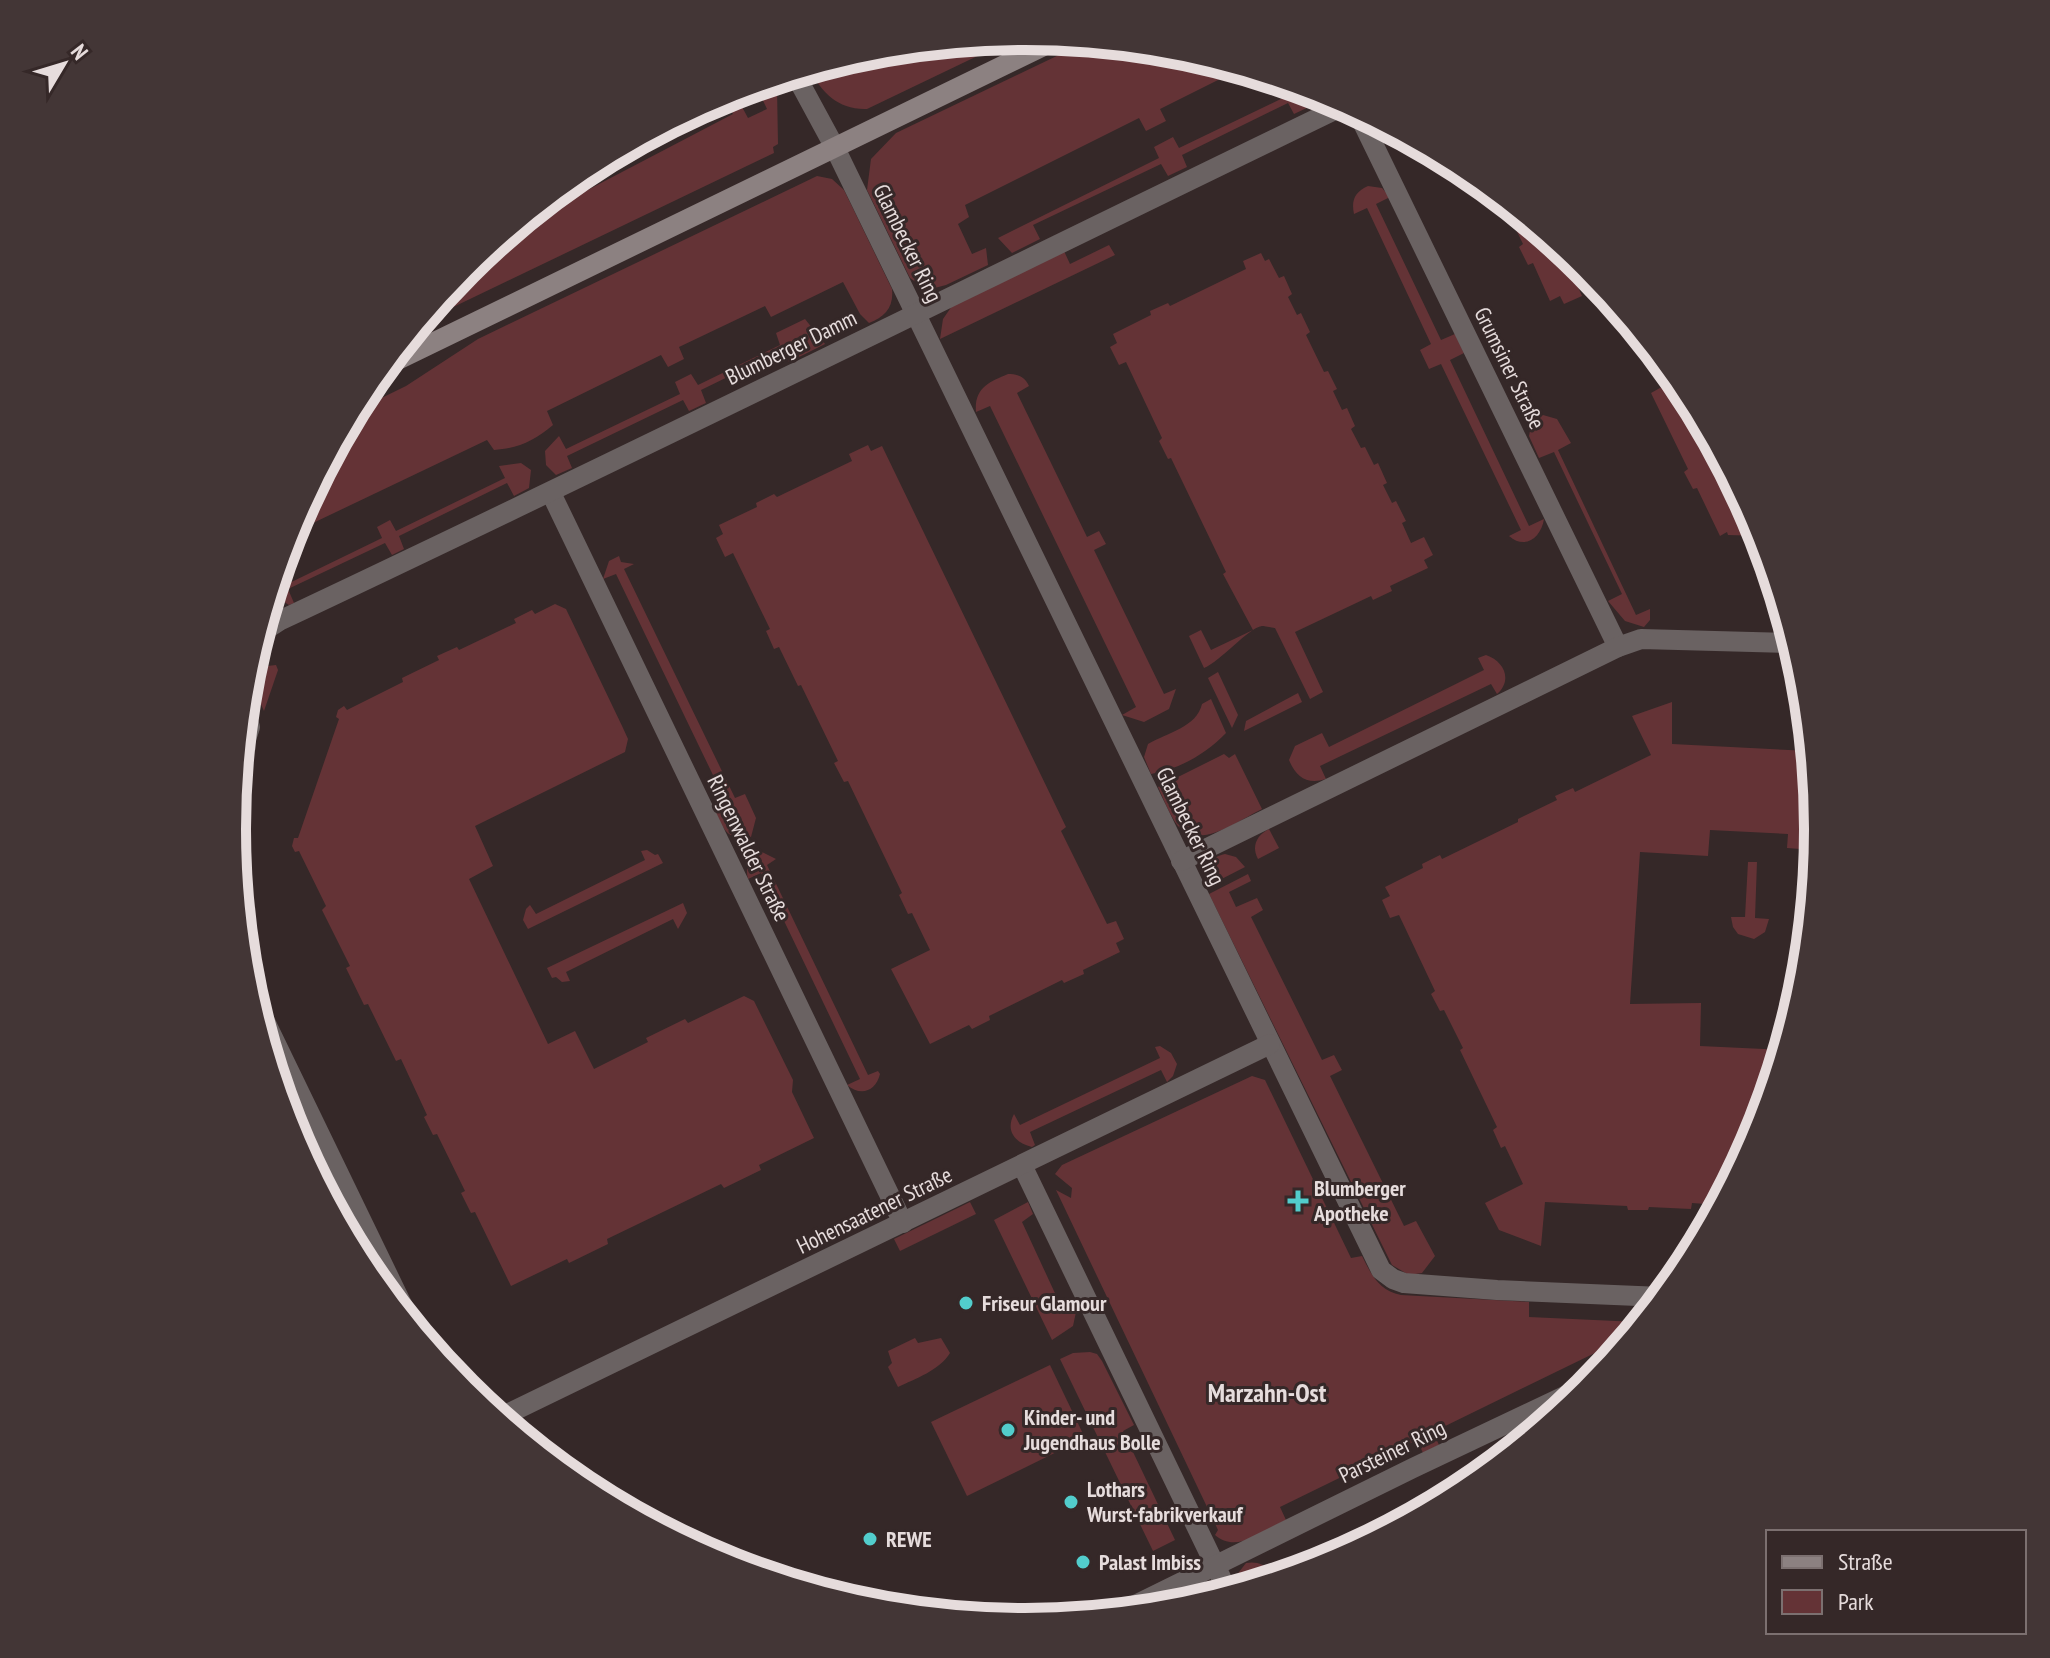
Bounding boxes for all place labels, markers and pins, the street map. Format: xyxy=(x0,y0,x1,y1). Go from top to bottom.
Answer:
place label: Blumberger Apotheke xyxy=(1313,1174,1406,1227)
marker: Blumberger Apotheke xyxy=(1289,1192,1307,1210)
place label: Friseur Glamour xyxy=(982,1289,1107,1317)
marker: Friseur Glamour xyxy=(957,1294,975,1312)
place label: Kinder- und Jugendhaus Bolle xyxy=(1023,1403,1161,1456)
marker: Kinder- und Jugendhaus Bolle xyxy=(999,1421,1017,1439)
place label: Lothars Wurst-fabrikverkauf xyxy=(1086,1475,1244,1528)
marker: Lothars Wurst-fabrikverkauf xyxy=(1062,1493,1080,1511)
place label: REWE xyxy=(886,1525,932,1553)
marker: REWE xyxy=(861,1530,879,1548)
place label: Palast Imbiss xyxy=(1099,1548,1201,1576)
marker: Palast Imbiss xyxy=(1074,1553,1092,1571)

